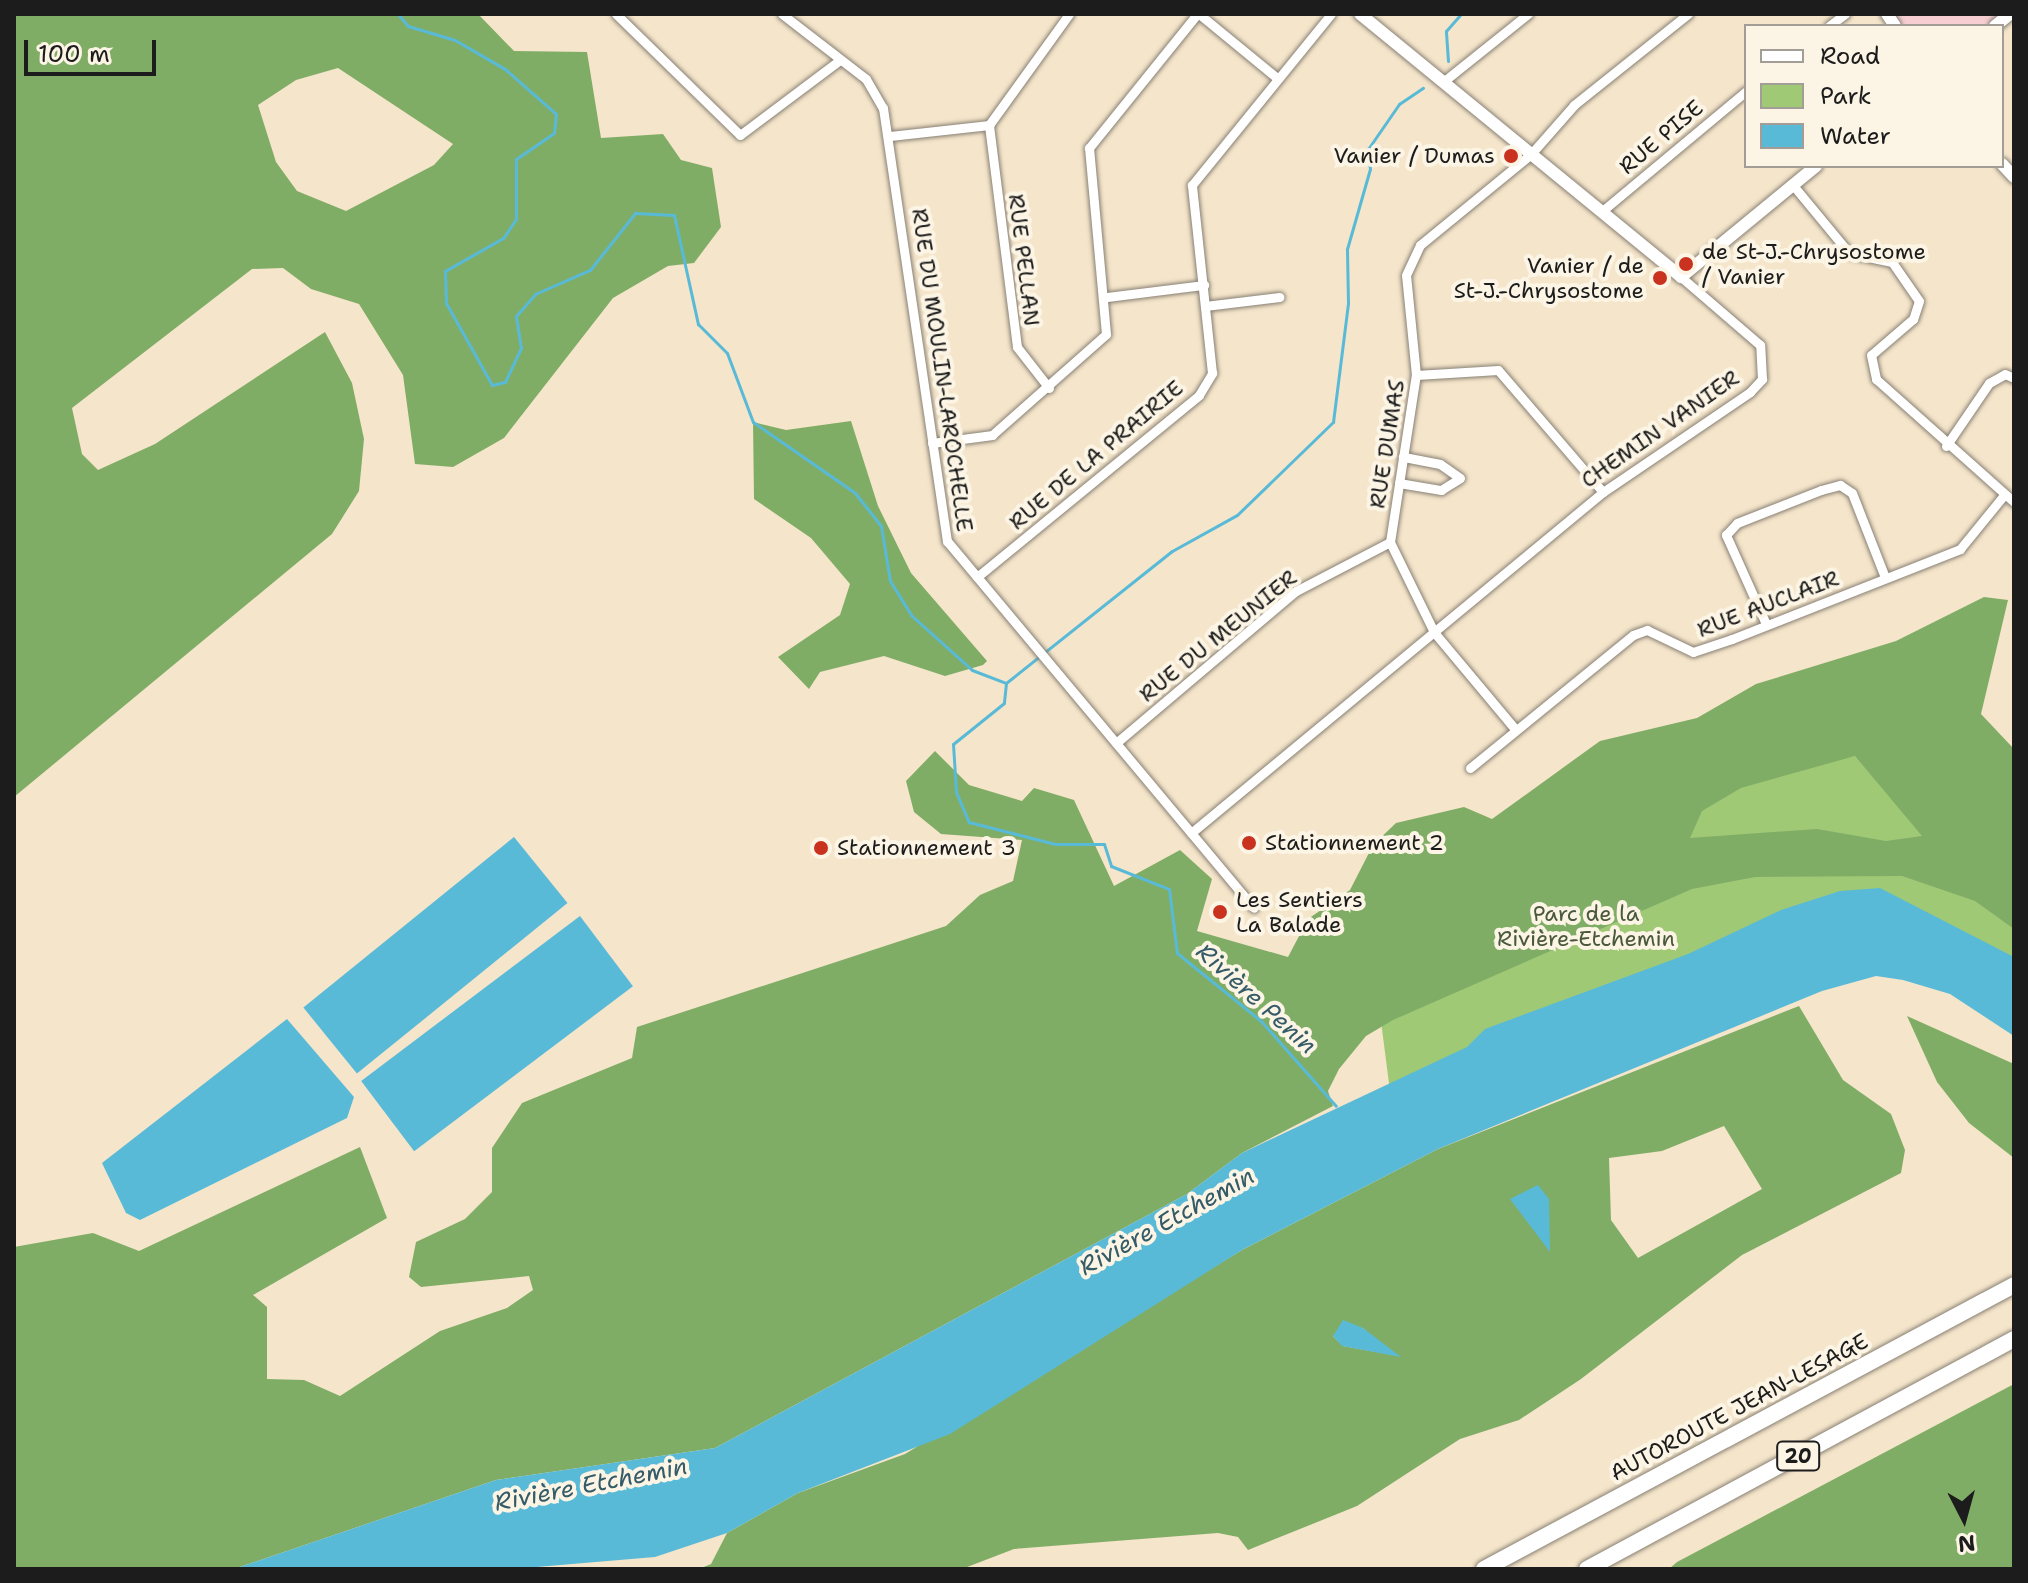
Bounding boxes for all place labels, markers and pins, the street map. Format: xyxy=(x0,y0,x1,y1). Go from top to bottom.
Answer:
place label: Vanier / Dumas xyxy=(1333,143,1495,169)
marker: Vanier / Dumas xyxy=(1502,147,1520,165)
place label: de St-J.-Chrysostome / Vanier xyxy=(1702,238,1926,290)
place label: Vanier / de St-J.-Chrysostome xyxy=(1454,252,1644,304)
marker: de St-J.-Chrysostome / Vanier xyxy=(1677,255,1695,273)
marker: Vanier / de St-J.-Chrysostome xyxy=(1651,269,1669,287)
place label: Stationnement 2 xyxy=(1265,830,1444,856)
marker: Stationnement 2 xyxy=(1240,834,1258,852)
place label: Stationnement 3 xyxy=(837,835,1016,861)
marker: Stationnement 3 xyxy=(812,839,830,857)
place label: Les Sentiers La Balade xyxy=(1236,886,1363,938)
marker: Les Sentiers La Balade xyxy=(1211,903,1229,921)

